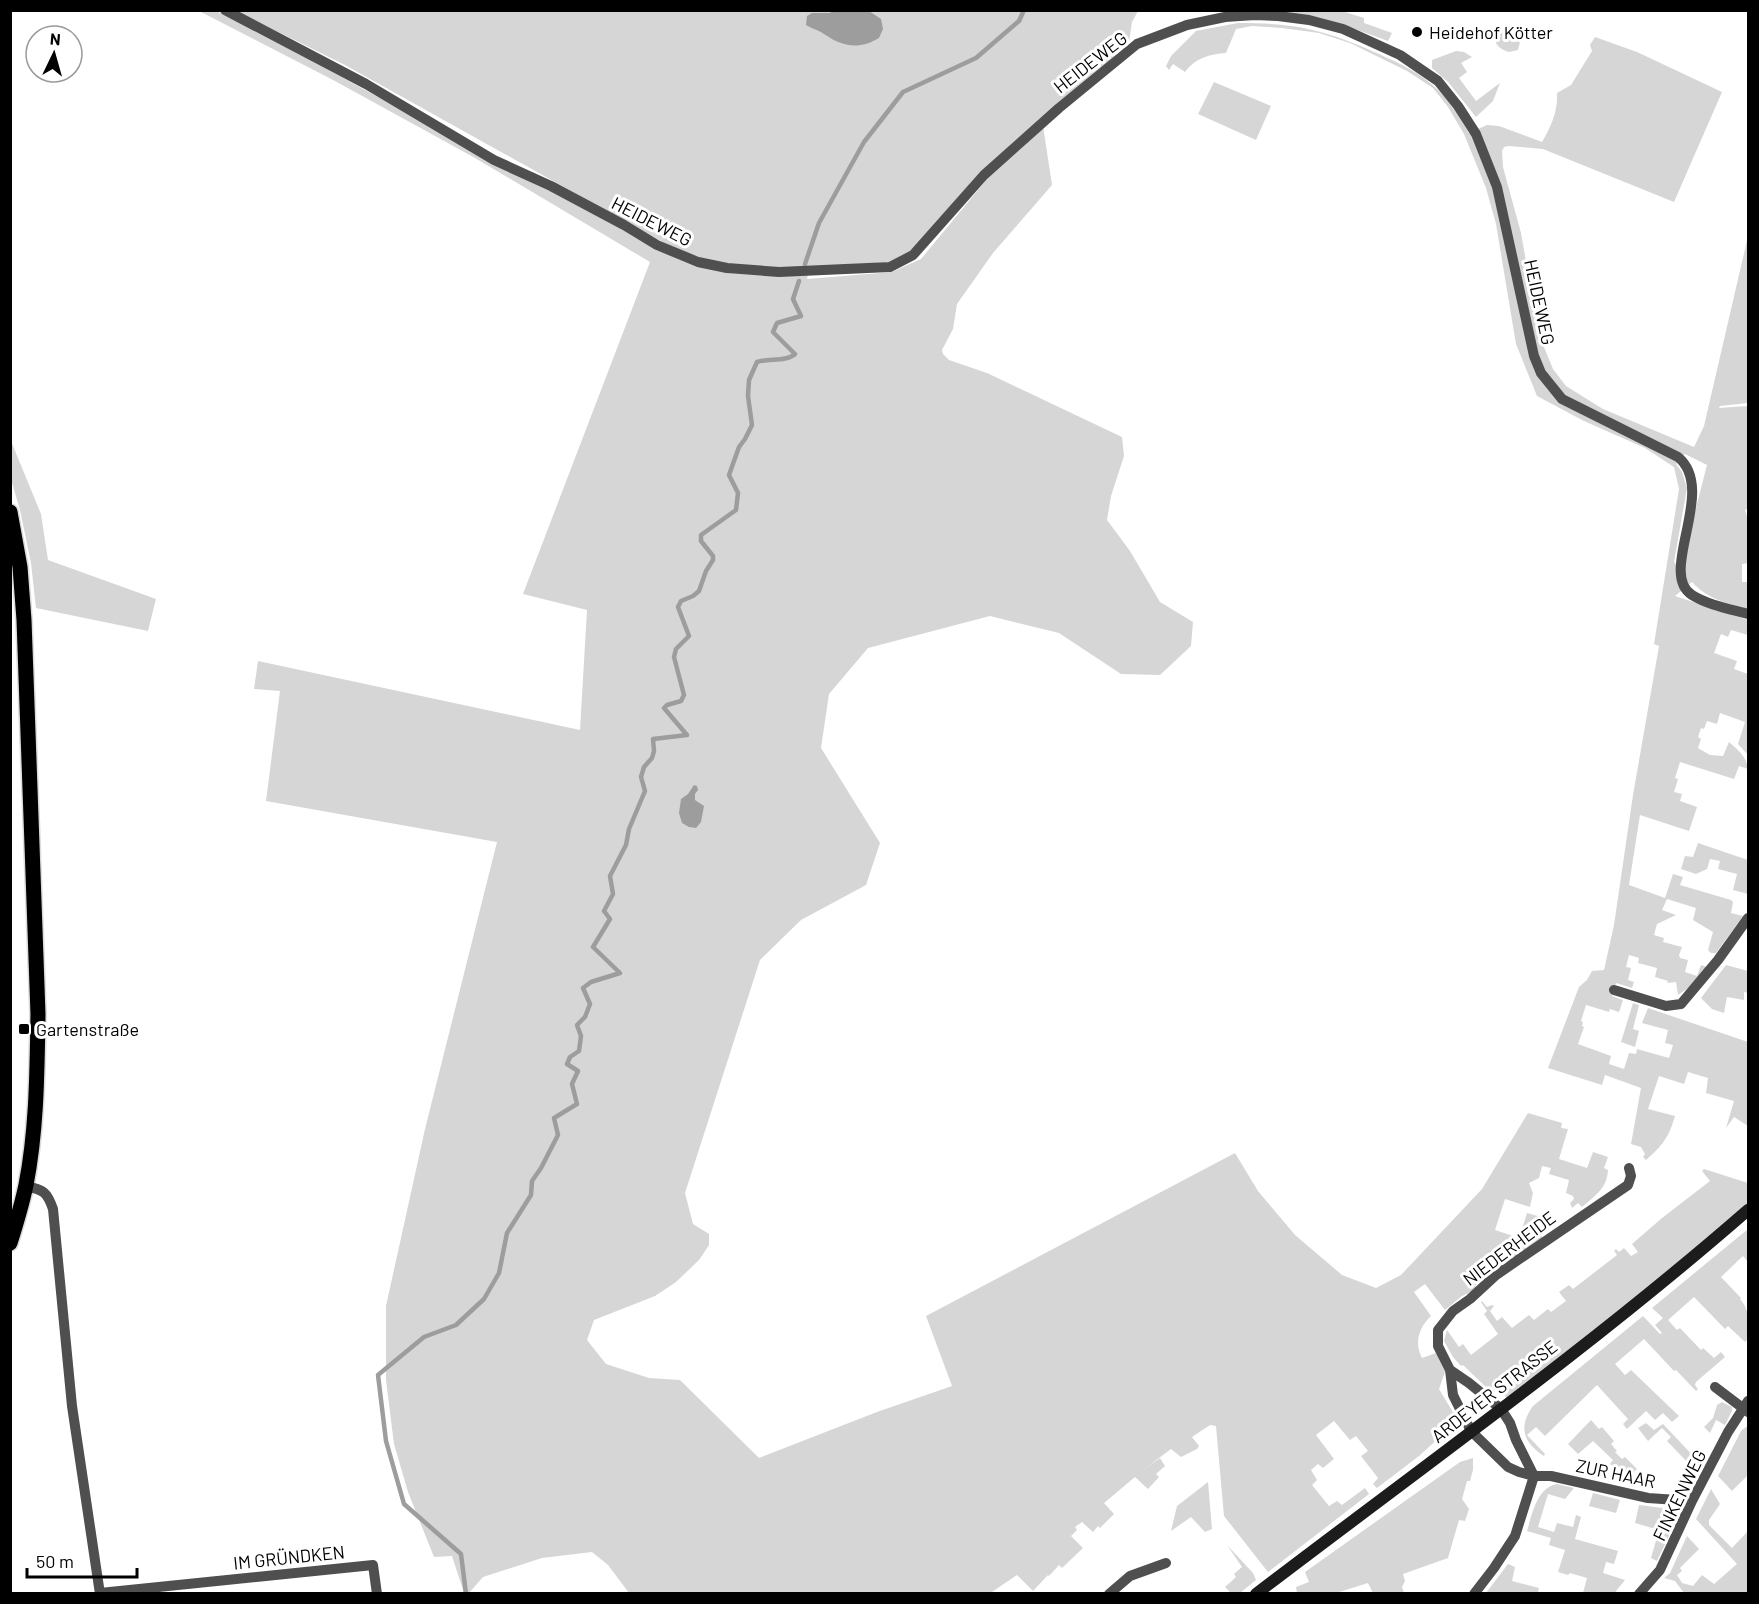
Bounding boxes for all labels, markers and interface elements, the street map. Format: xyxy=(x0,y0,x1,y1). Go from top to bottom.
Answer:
place label: Heidehof Kötter xyxy=(1429,21,1553,43)
north arrow xyxy=(24,24,84,84)
marker: Heidehof Kötter xyxy=(1410,25,1424,39)
street label: HEIDEWEG xyxy=(1049,27,1131,97)
text: N xyxy=(49,29,61,48)
street label: HEIDEWEG xyxy=(608,191,696,251)
street label: HEIDEWEG xyxy=(1520,257,1560,347)
place label: Gartenstraße xyxy=(36,1018,139,1040)
marker: Gartenstraße xyxy=(17,1022,31,1036)
street label: NIEDERHEIDE xyxy=(1458,1206,1560,1290)
street label: ARDEYER STRASSE xyxy=(1427,1335,1561,1447)
street label: FINKENWEG xyxy=(1648,1446,1710,1544)
street label: ZUR HAAR xyxy=(1574,1454,1658,1492)
street label: IM GRÜNDKEN xyxy=(232,1540,346,1574)
scale bar xyxy=(27,1541,136,1579)
text: 50 m xyxy=(36,1550,74,1572)

